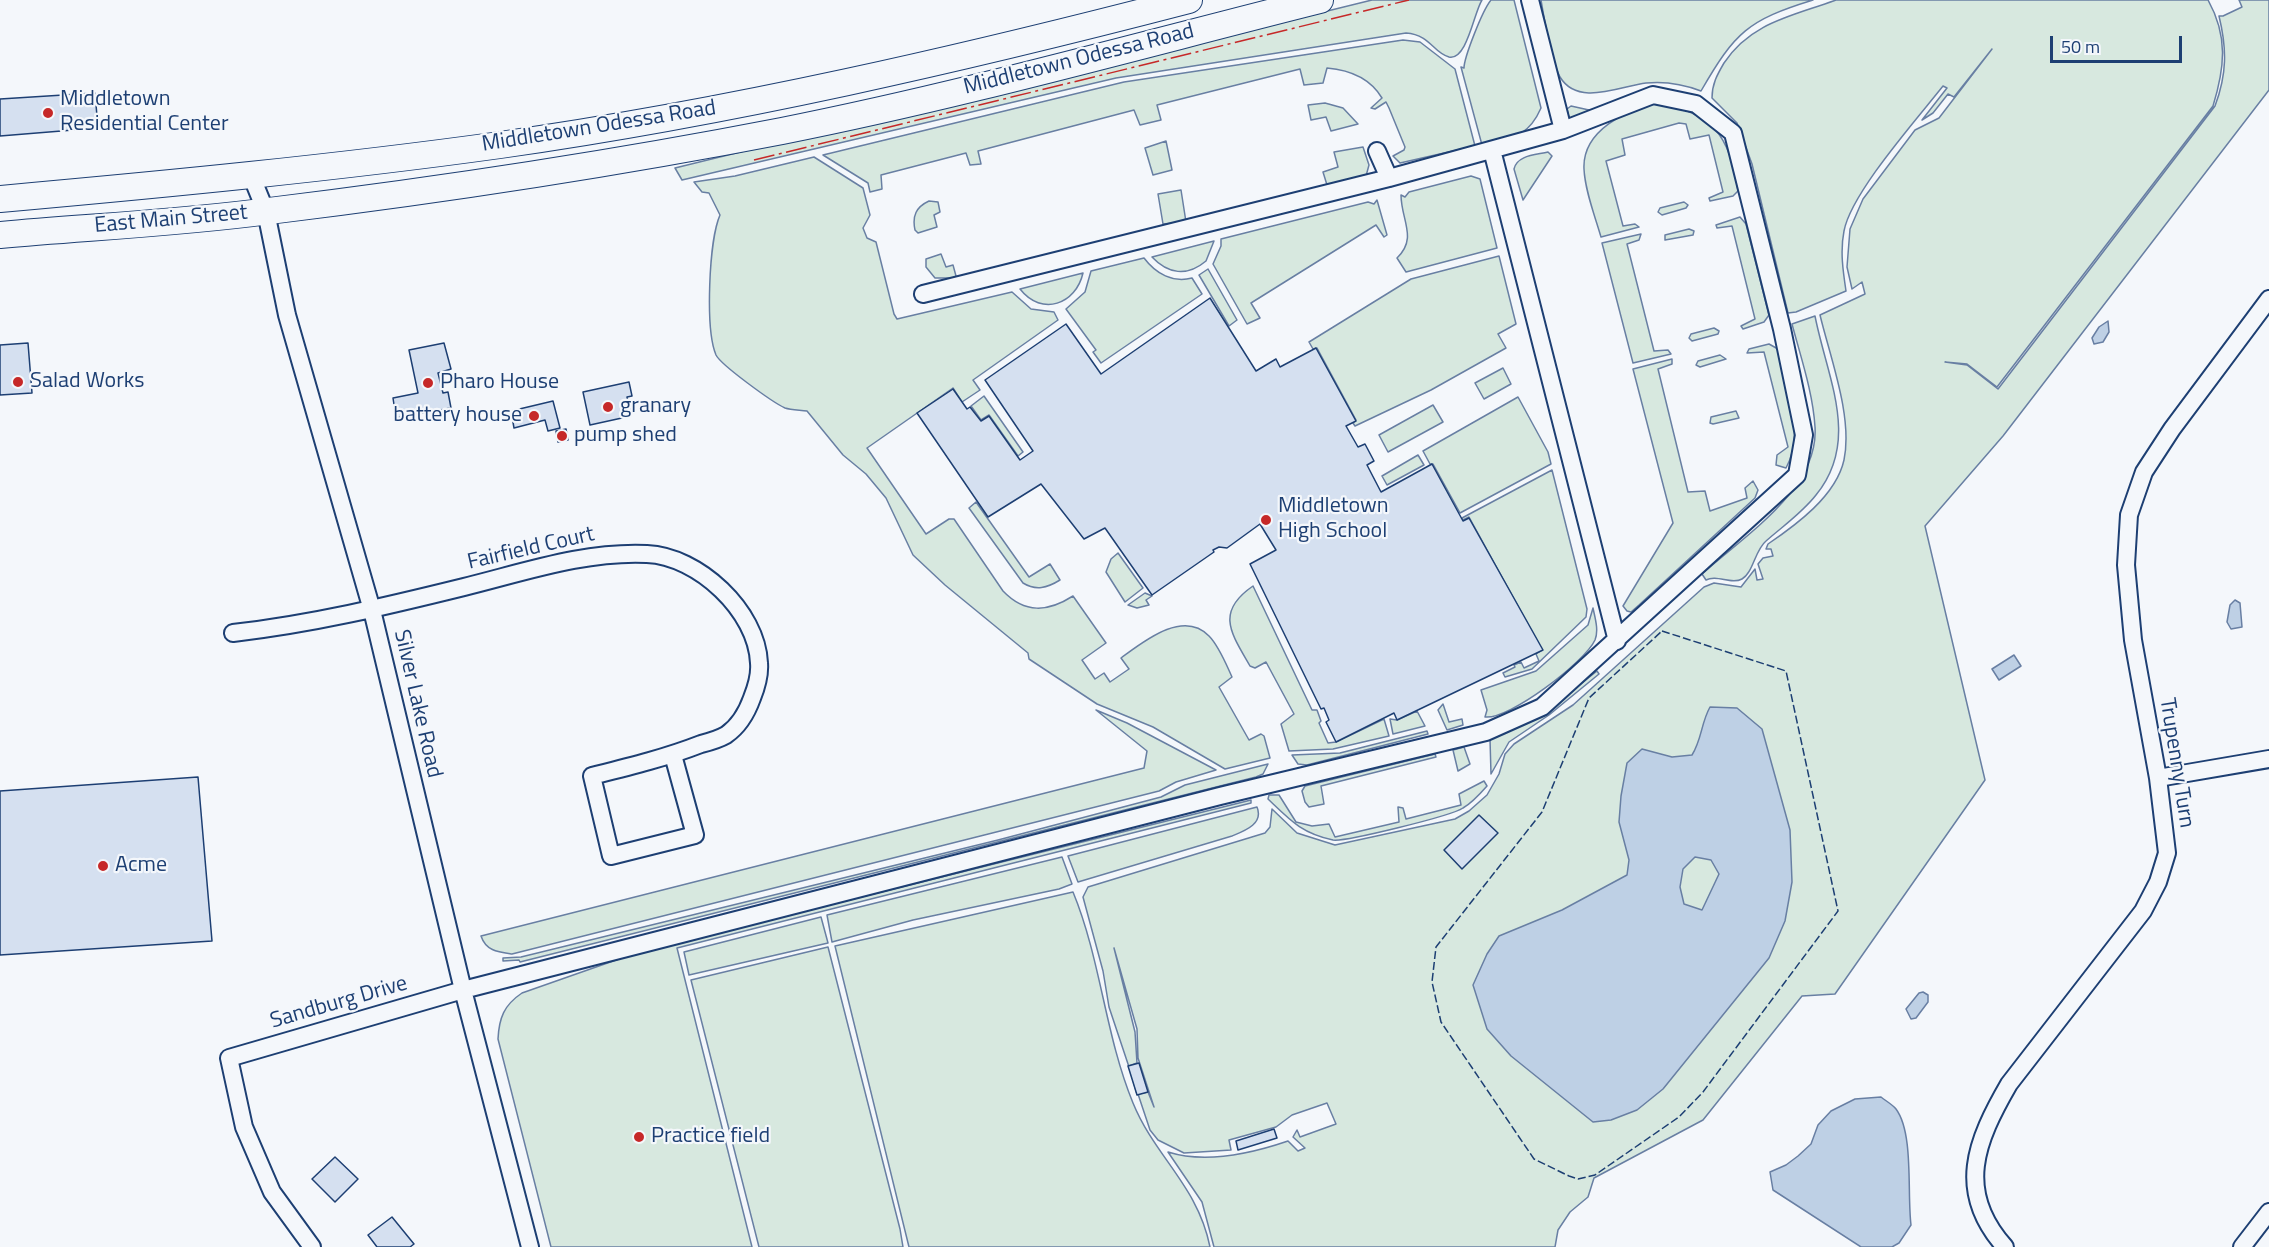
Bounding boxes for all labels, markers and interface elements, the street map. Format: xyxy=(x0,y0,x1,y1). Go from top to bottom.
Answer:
street label: Middletown Odessa Road xyxy=(961,19,1197,101)
scale bar xyxy=(2053,24,2185,62)
text: 50 m xyxy=(2061,33,2100,60)
place label: Middletown Residential Center xyxy=(60,87,229,138)
street label: Middletown Odessa Road xyxy=(480,95,718,159)
marker: Middletown Residential Center xyxy=(41,106,55,120)
street label: East Main Street xyxy=(93,200,249,240)
place label: Salad Works xyxy=(30,369,145,395)
place label: Pharo House xyxy=(440,370,559,396)
marker: Salad Works xyxy=(11,375,25,389)
marker: Pharo House xyxy=(421,376,435,390)
place label: granary xyxy=(620,394,691,420)
marker: granary xyxy=(601,400,615,414)
place label: battery house xyxy=(393,403,522,429)
marker: battery house xyxy=(527,409,541,423)
place label: pump shed xyxy=(574,423,677,449)
marker: pump shed xyxy=(555,429,569,443)
place label: Middletown High School xyxy=(1278,494,1389,546)
marker: Middletown High School xyxy=(1259,513,1273,527)
street label: Fairfield Court xyxy=(465,522,597,576)
street label: Silver Lake Road xyxy=(387,627,447,781)
street label: Trupenny Turn xyxy=(2153,696,2199,830)
place label: Acme xyxy=(115,853,167,879)
marker: Acme xyxy=(96,859,110,873)
street label: Sandburg Drive xyxy=(267,971,411,1035)
place label: Practice field xyxy=(651,1124,770,1150)
marker: Practice field xyxy=(632,1130,646,1144)

